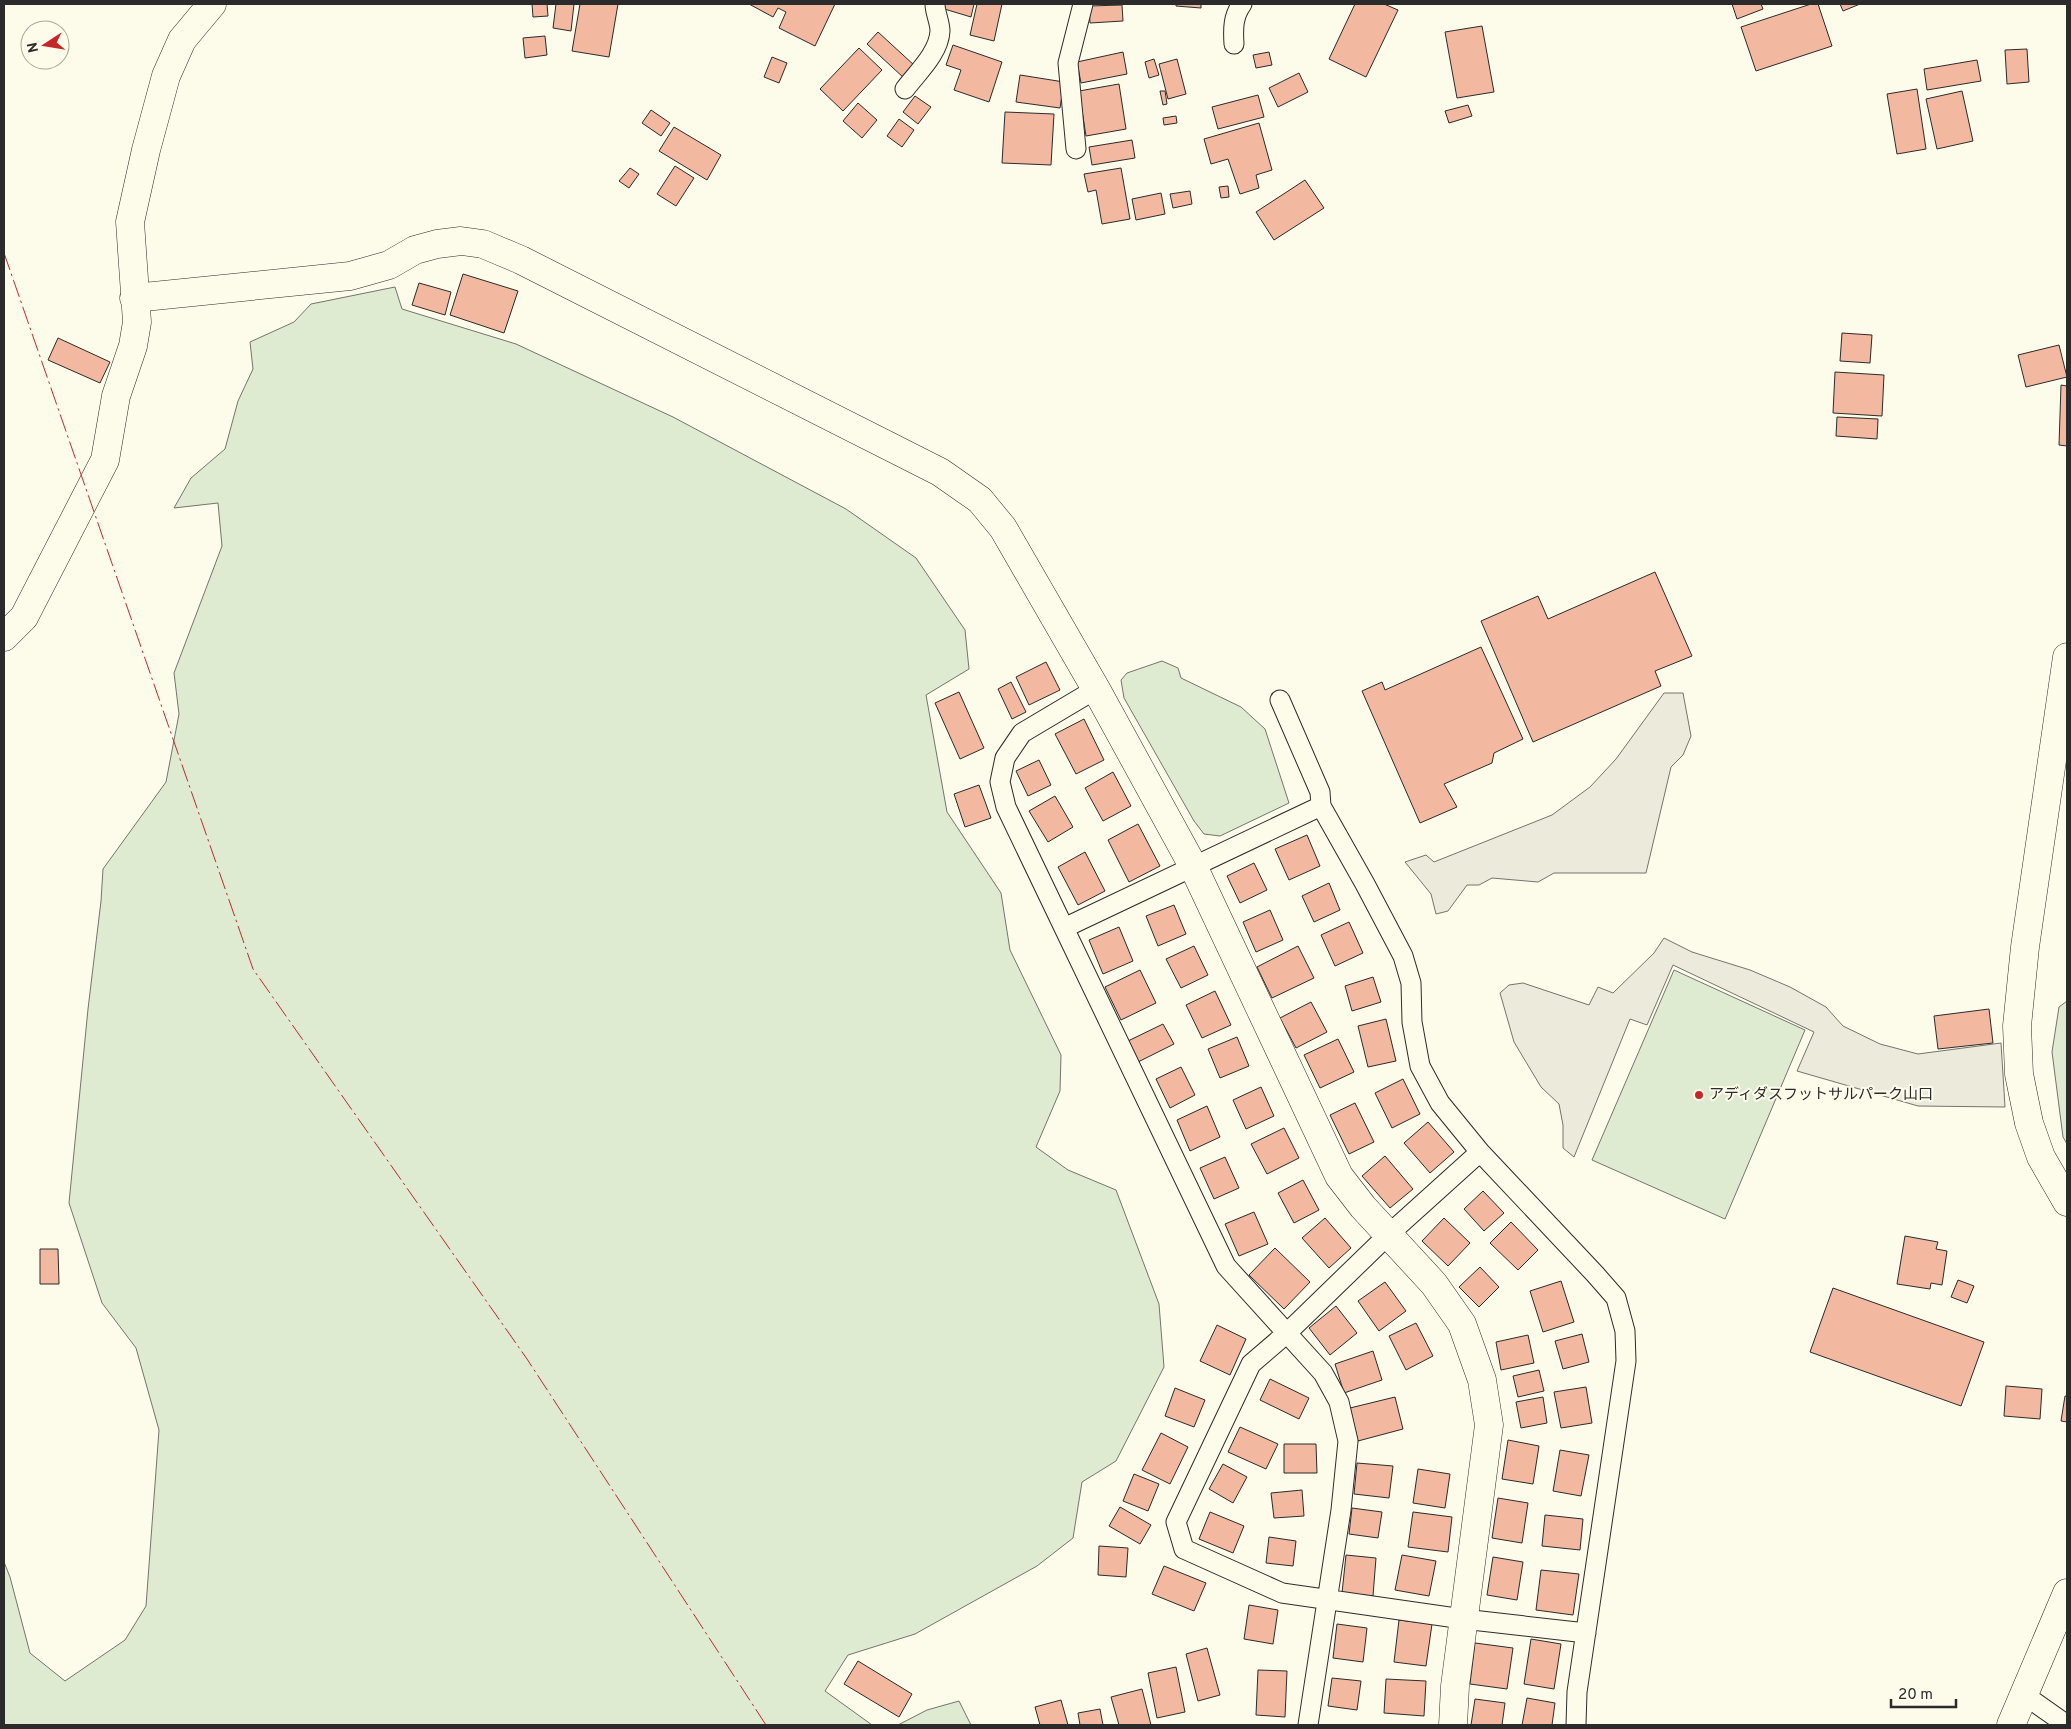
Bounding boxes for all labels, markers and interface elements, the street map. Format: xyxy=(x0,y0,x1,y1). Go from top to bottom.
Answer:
north arrow xyxy=(20,20,70,70)
text: N xyxy=(24,41,43,54)
place label: アディダスフットサルパーク山口 xyxy=(1709,1086,1933,1105)
marker: アディダスフットサルパーク山口 xyxy=(1693,1089,1705,1101)
scale bar xyxy=(1891,1676,1956,1708)
text: 20 m xyxy=(1898,1686,1933,1705)

